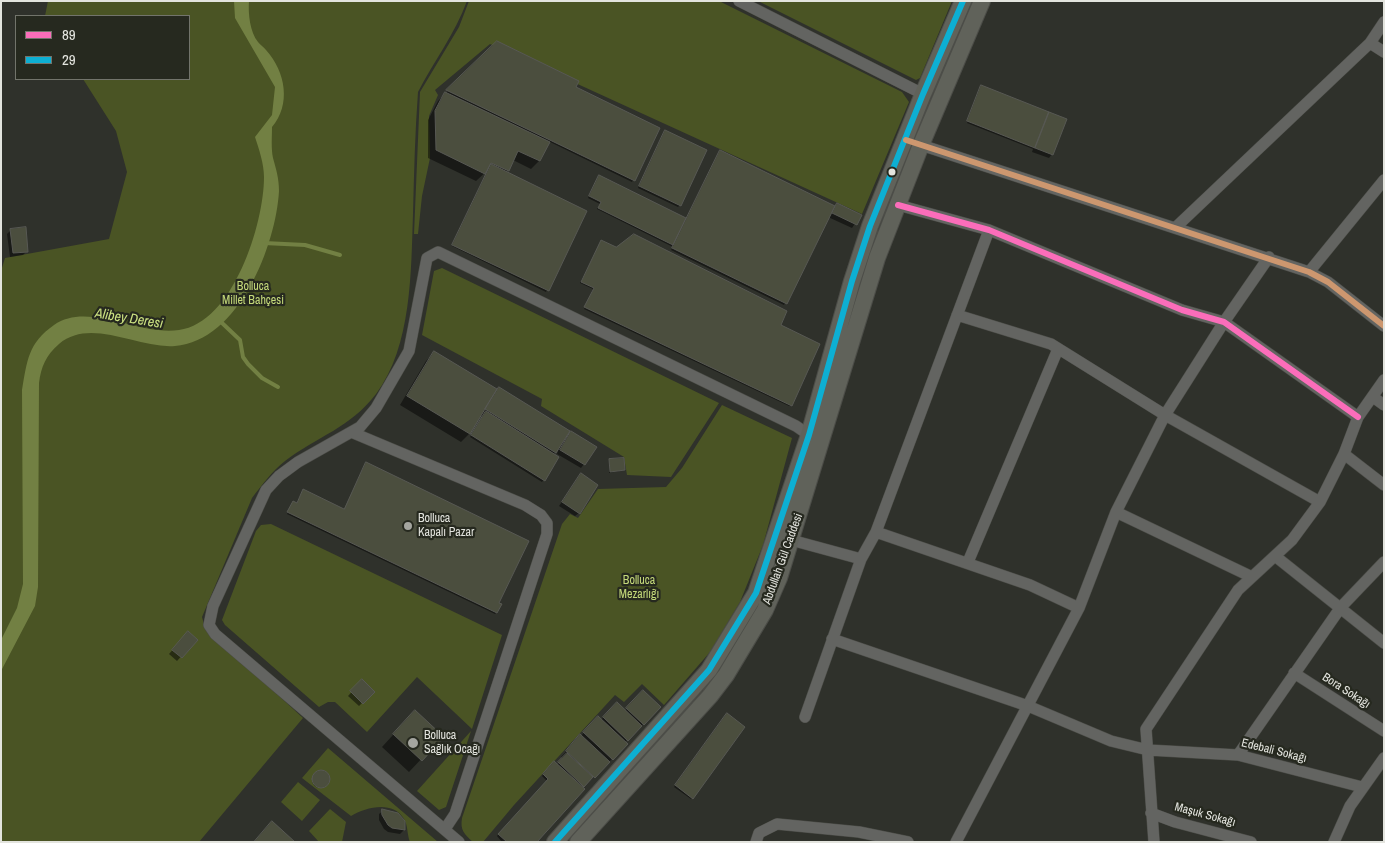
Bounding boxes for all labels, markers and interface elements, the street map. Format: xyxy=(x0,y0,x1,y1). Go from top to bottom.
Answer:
legend xyxy=(15,15,190,80)
text: 89 xyxy=(62,24,76,45)
text: 29 xyxy=(62,49,76,70)
unlabelled marker xyxy=(887,167,897,177)
park label: Bolluca Millet Bahçesi xyxy=(222,280,284,308)
water label: Alibey Deresi xyxy=(94,305,164,333)
place label: Bolluca Kapalı Pazar xyxy=(418,512,474,540)
street label: Abdullah Gül Caddesi xyxy=(760,512,806,606)
marker: Bolluca Kapalı Pazar xyxy=(402,520,414,532)
park label: Bolluca Mezarlığı xyxy=(619,574,659,602)
street label: Bora Sokağı xyxy=(1319,670,1373,712)
place label: Bolluca Sağlık Ocağı xyxy=(424,729,480,757)
marker: Bolluca Sağlık Ocağı xyxy=(406,736,420,750)
street label: Edebali Sokağı xyxy=(1240,736,1308,766)
street label: Maşuk Sokağı xyxy=(1173,800,1237,830)

